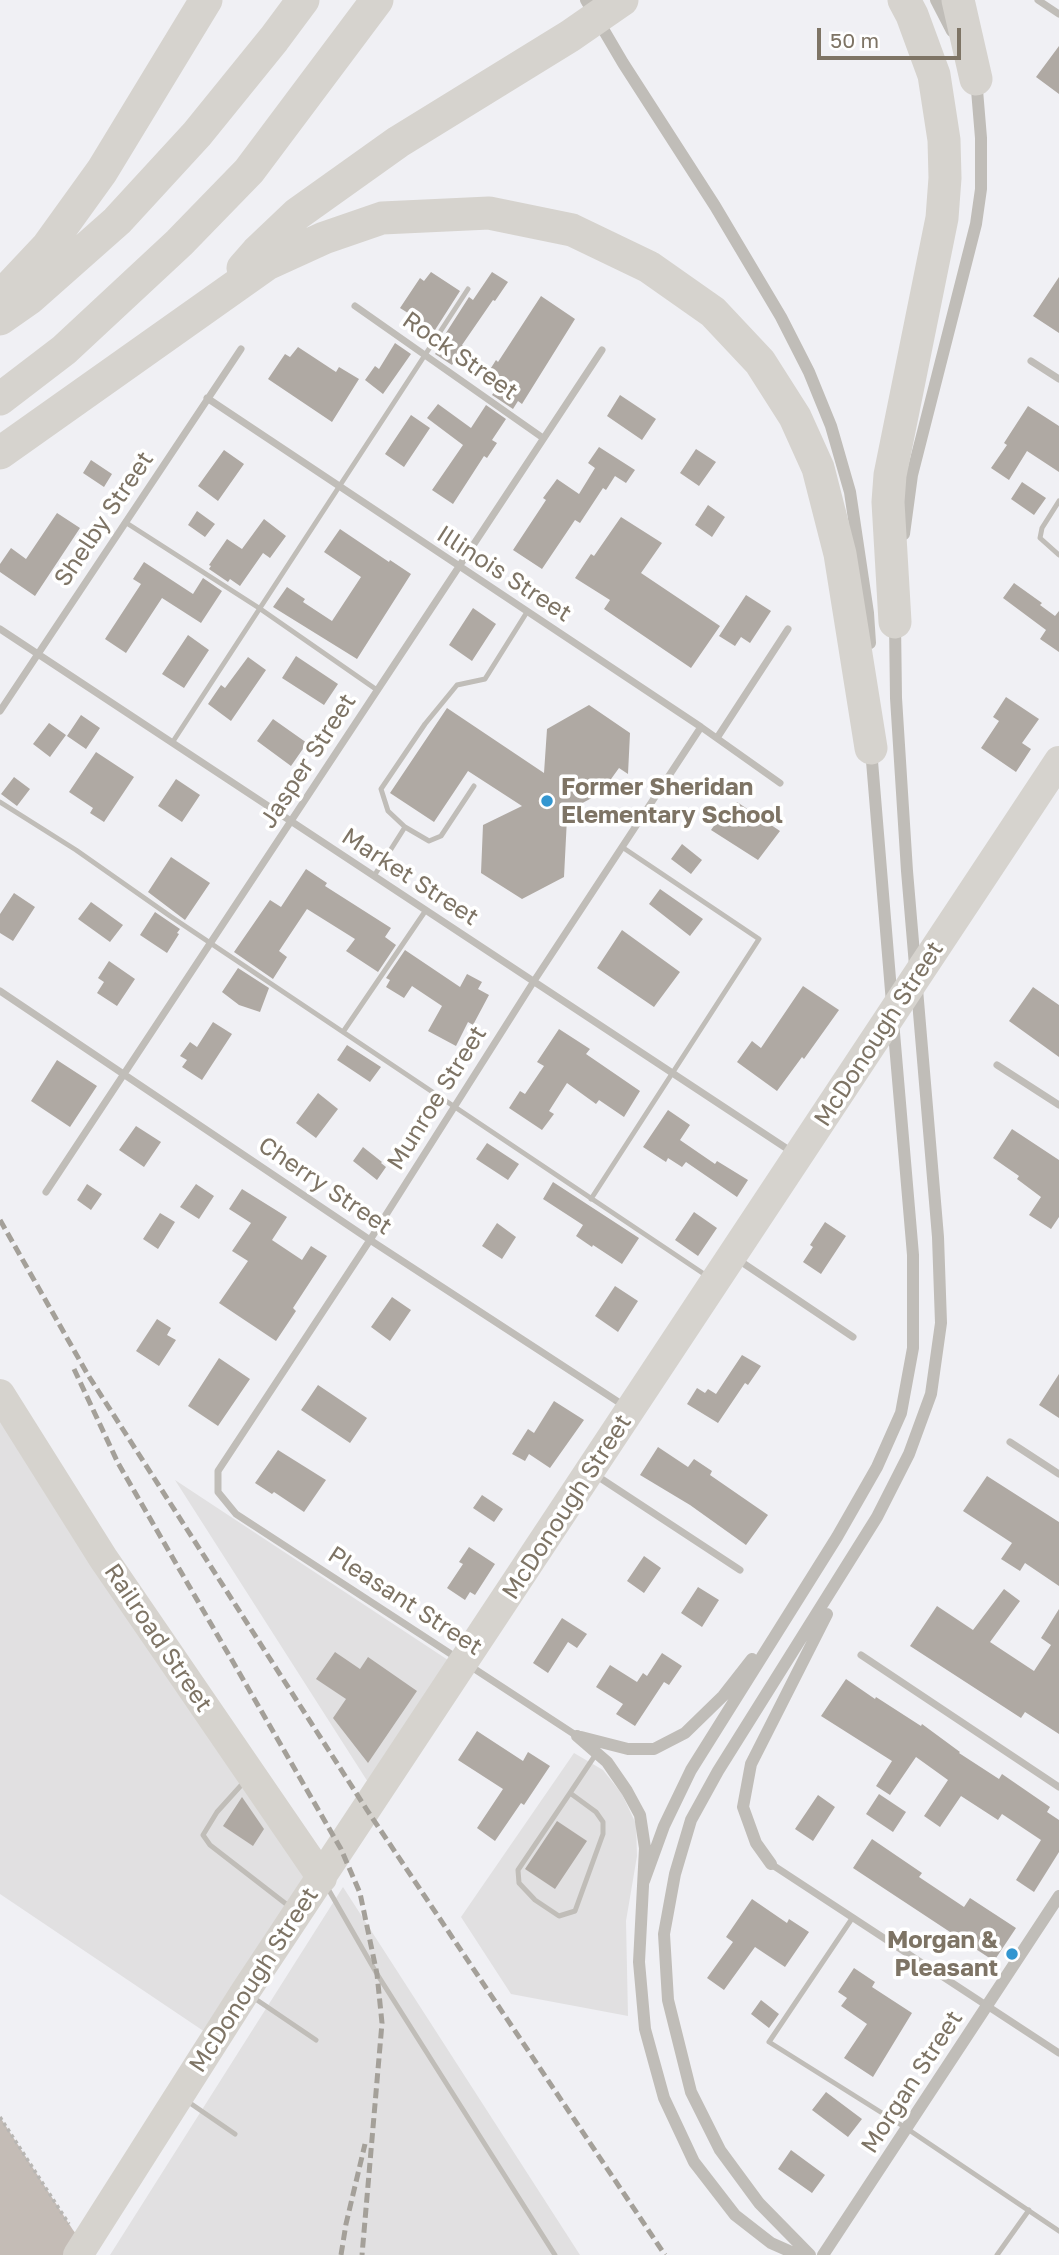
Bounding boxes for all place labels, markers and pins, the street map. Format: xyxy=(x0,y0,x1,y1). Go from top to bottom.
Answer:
place label: Former Sheridan Elementary School xyxy=(561,773,783,829)
marker: Former Sheridan Elementary School xyxy=(539,793,555,809)
place label: Morgan & Pleasant xyxy=(887,1926,998,1982)
marker: Morgan & Pleasant xyxy=(1004,1946,1020,1962)

